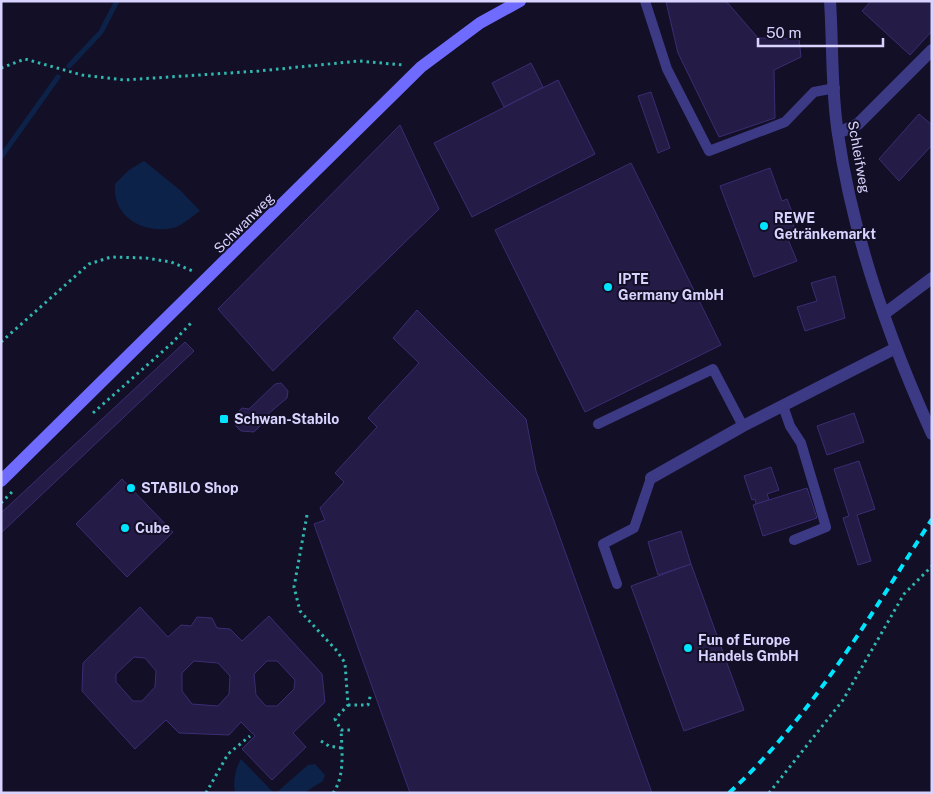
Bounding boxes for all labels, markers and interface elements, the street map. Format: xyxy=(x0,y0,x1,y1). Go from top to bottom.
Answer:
scale bar xyxy=(758,15,883,47)
text: 50 m xyxy=(766,24,801,41)
street label: Schleifweg xyxy=(845,120,873,195)
street label: Schwanweg xyxy=(211,189,278,256)
place label: REWE Getränkemarkt xyxy=(774,210,876,242)
marker: REWE Getränkemarkt xyxy=(758,220,770,232)
place label: IPTE Germany GmbH xyxy=(618,271,724,303)
marker: IPTE Germany GmbH xyxy=(602,281,614,293)
place label: Schwan-Stabilo xyxy=(234,411,339,427)
marker: Schwan-Stabilo xyxy=(218,413,230,425)
place label: STABILO Shop xyxy=(141,480,238,496)
marker: STABILO Shop xyxy=(125,482,137,494)
place label: Cube xyxy=(135,520,170,536)
marker: Cube xyxy=(119,522,131,534)
place label: Fun of Europe Handels GmbH xyxy=(698,632,799,664)
marker: Fun of Europe Handels GmbH xyxy=(682,642,694,654)

